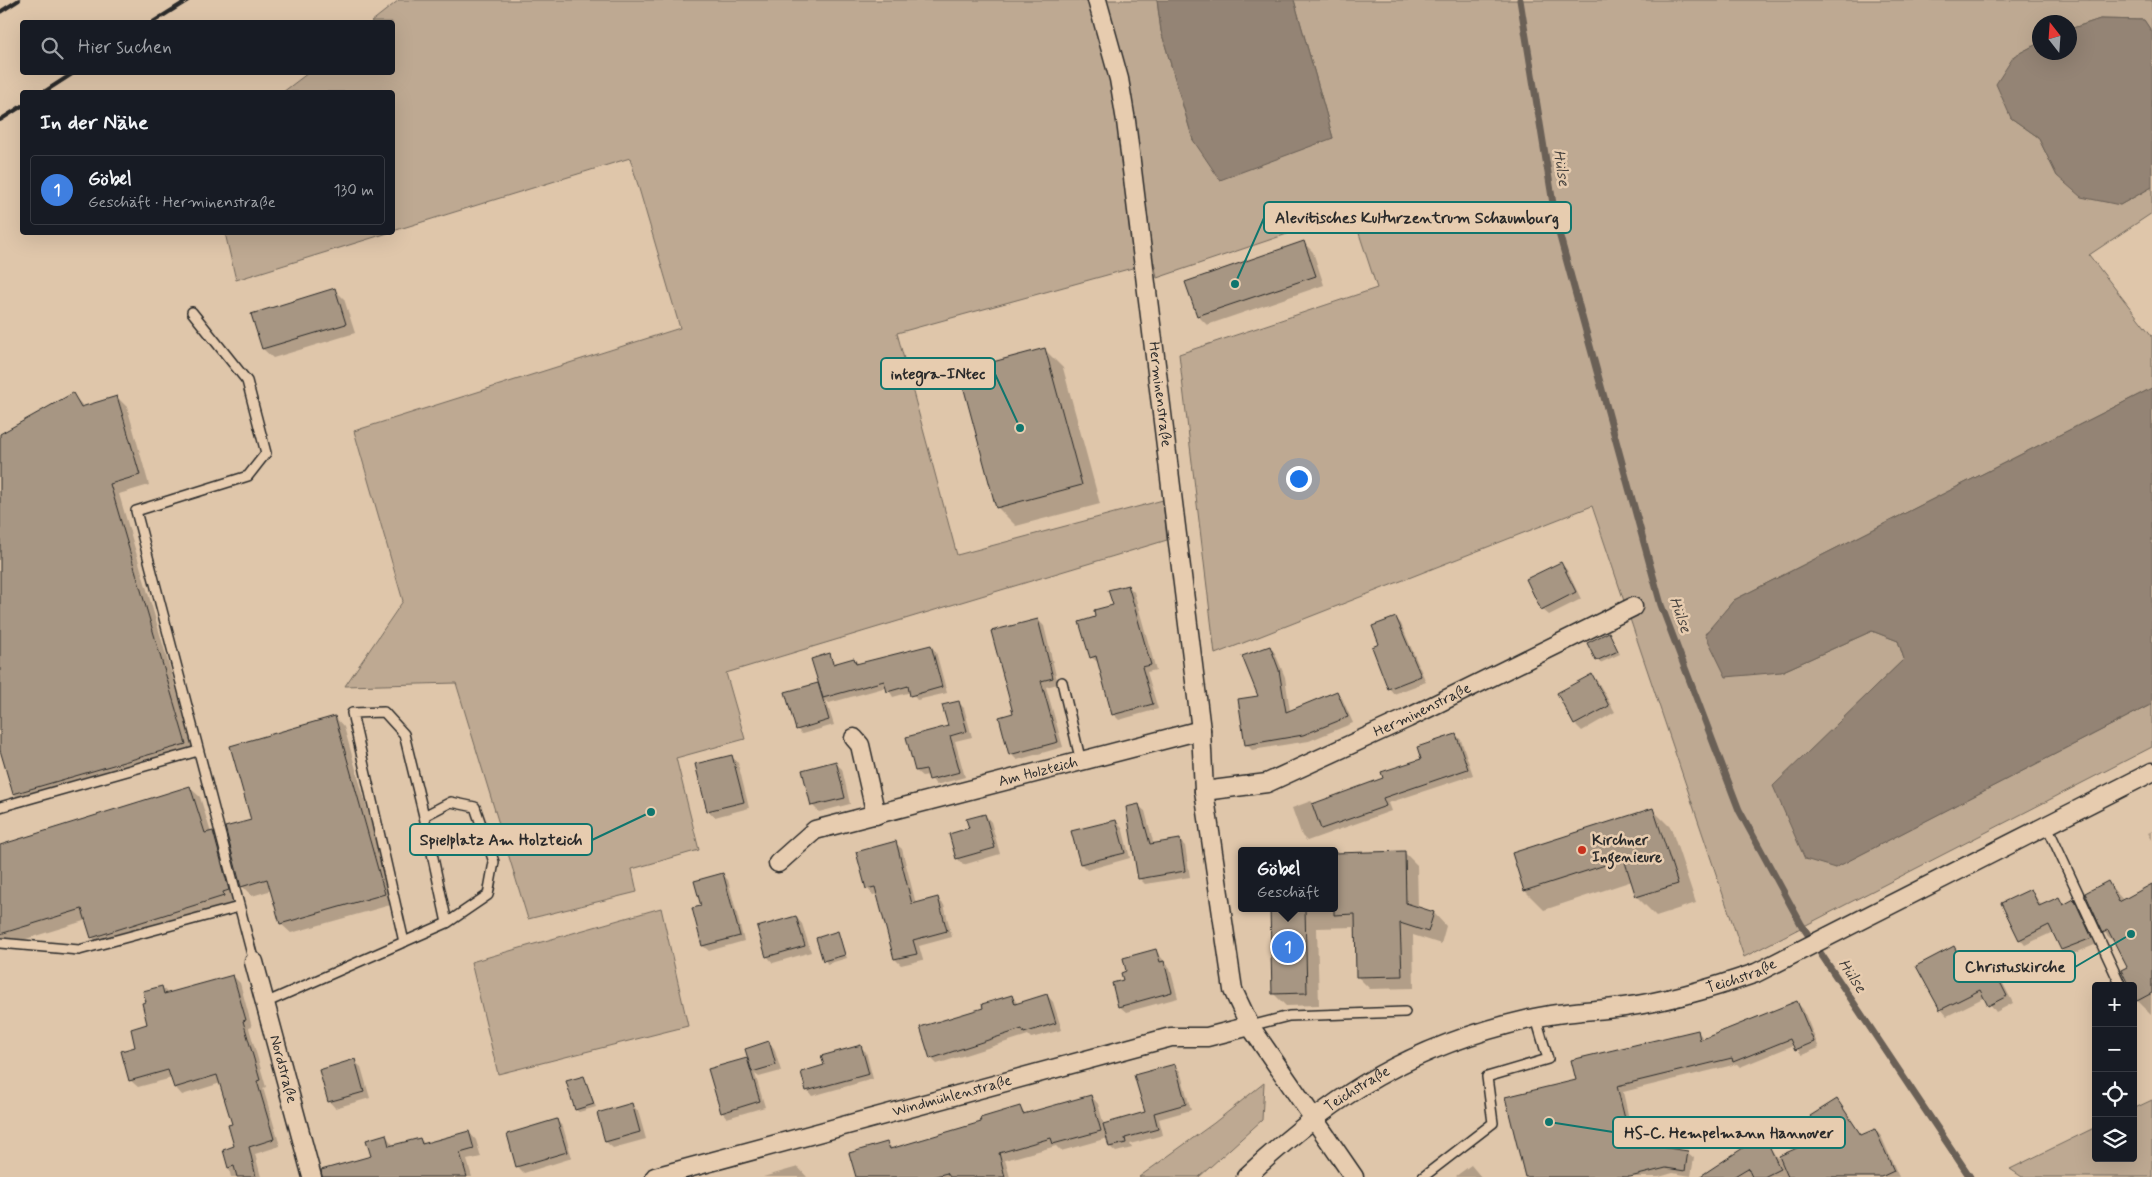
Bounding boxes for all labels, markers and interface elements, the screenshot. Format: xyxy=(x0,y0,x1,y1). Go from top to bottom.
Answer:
north arrow xyxy=(2032,15,2077,60)
search box xyxy=(20,20,395,75)
icon: search xyxy=(38,34,66,62)
text: Hier suchen xyxy=(78,35,172,60)
text: In der Nähe xyxy=(40,109,148,137)
water label: Hülse xyxy=(1548,148,1574,189)
text: Göbel xyxy=(88,167,132,192)
text: 1 xyxy=(53,180,61,201)
text: 130 m xyxy=(333,180,374,201)
text: Geschäft · Herminenstraße xyxy=(88,192,276,213)
callout: Alevitisches Kulturzentrum Schaumburg xyxy=(1264,202,1571,233)
text: Alevitisches Kulturzentrum Schaumburg xyxy=(1275,208,1559,230)
street label: Herminenstraße xyxy=(1143,341,1176,448)
callout: integra-INtec xyxy=(881,358,995,389)
text: integra-INtec xyxy=(891,364,986,387)
your location xyxy=(1286,466,1312,492)
water label: Hülse xyxy=(1664,594,1697,637)
street label: Herminenstraße xyxy=(1370,678,1475,742)
street label: Am Holzteich xyxy=(996,752,1080,792)
callout: Spielplatz Am Holzteich xyxy=(410,824,592,855)
text: Spielplatz Am Holzteich xyxy=(420,830,583,851)
place label: Kirchner Ingenieure xyxy=(1592,831,1662,870)
marker: Kirchner Ingenieure xyxy=(1576,844,1588,856)
popup xyxy=(1238,847,1338,912)
text: Göbel xyxy=(1257,857,1301,882)
text: Geschäft xyxy=(1257,882,1319,903)
pin: 1 xyxy=(1272,928,1304,966)
callout: Christuskirche xyxy=(1954,951,2075,982)
street label: Teichstraße xyxy=(1704,954,1780,999)
water label: Hülse xyxy=(1833,955,1872,998)
text: Christuskirche xyxy=(1965,957,2065,978)
map controls xyxy=(2092,982,2137,1162)
button: + xyxy=(2092,982,2137,1027)
button: − xyxy=(2092,1027,2137,1072)
street label: Nordstraße xyxy=(264,1033,302,1105)
street label: Teichstraße xyxy=(1321,1061,1394,1117)
street label: Windmühlenstraße xyxy=(890,1071,1014,1122)
button: locate xyxy=(2092,1072,2137,1117)
callout: HS-C. Hempelmann Hannover xyxy=(1613,1117,1845,1148)
button: layers xyxy=(2092,1117,2137,1162)
text: HS-C. Hempelmann Hannover xyxy=(1624,1123,1834,1144)

